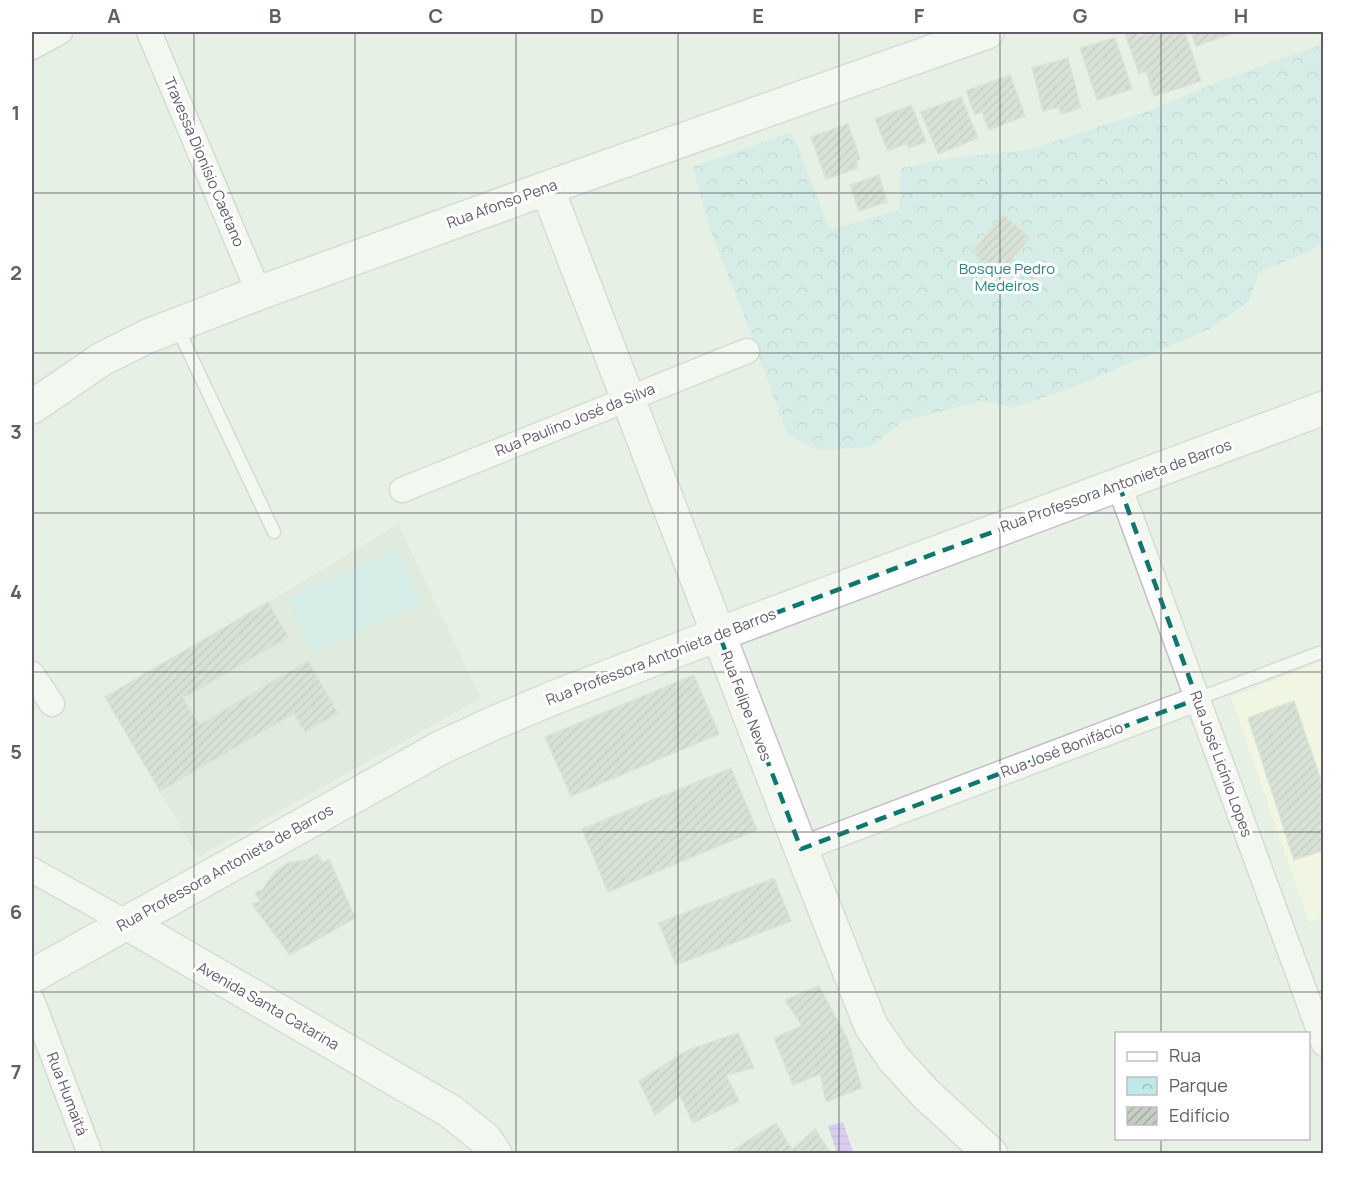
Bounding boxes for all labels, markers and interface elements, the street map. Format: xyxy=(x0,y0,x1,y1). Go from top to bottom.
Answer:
text: A xyxy=(107,2,121,29)
text: B xyxy=(269,2,282,29)
text: C xyxy=(429,2,443,29)
text: D xyxy=(590,2,604,29)
text: E xyxy=(752,2,764,29)
text: F xyxy=(914,2,925,29)
text: G xyxy=(1073,2,1088,29)
text: H xyxy=(1234,2,1248,29)
street label: Travessa Dionísio Caetano xyxy=(159,74,250,250)
text: 1 xyxy=(12,99,20,126)
street label: Rua Afonso Pena xyxy=(444,174,560,233)
park label: Bosque Pedro Medeiros xyxy=(959,258,1055,296)
text: 2 xyxy=(10,259,22,286)
street label: Rua Paulino José da Silva xyxy=(492,378,658,461)
text: 3 xyxy=(10,418,22,445)
street label: Rua Professora Antonieta de Barros xyxy=(997,434,1235,537)
text: 4 xyxy=(10,578,22,605)
street label: Rua Professora Antonieta de Barros xyxy=(543,603,779,710)
street label: Rua Felipe Neves xyxy=(716,648,777,764)
street label: Rua José Licínio Lopes xyxy=(1185,688,1258,840)
street label: Rua José Bonifácio xyxy=(998,716,1126,783)
text: 5 xyxy=(10,738,22,765)
street label: Rua Professora Antonieta de Barros xyxy=(113,799,337,936)
text: 6 xyxy=(10,898,22,925)
street label: Avenida Santa Catarina xyxy=(193,956,343,1055)
legend xyxy=(1115,1032,1310,1140)
text: Rua xyxy=(1169,1043,1201,1067)
street label: Rua Humaitá xyxy=(42,1049,93,1139)
text: 7 xyxy=(11,1058,21,1085)
text: Parque xyxy=(1169,1073,1228,1097)
text: Edifício xyxy=(1169,1103,1230,1127)

